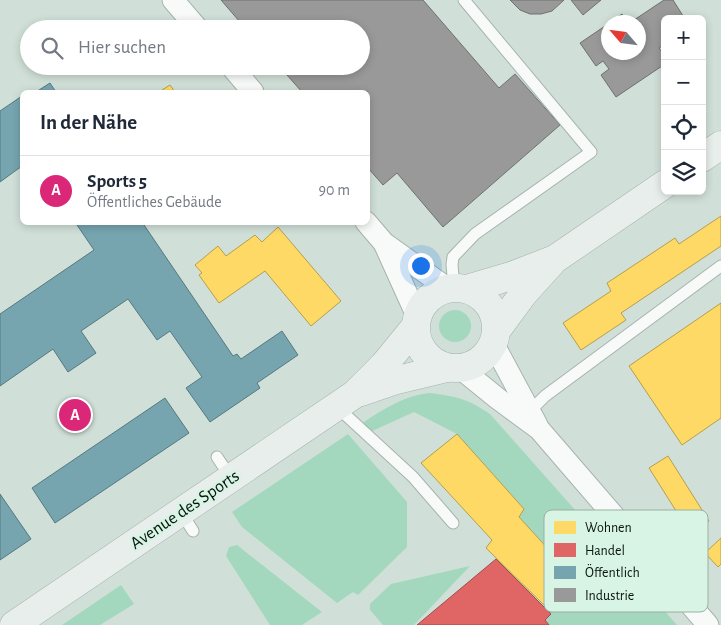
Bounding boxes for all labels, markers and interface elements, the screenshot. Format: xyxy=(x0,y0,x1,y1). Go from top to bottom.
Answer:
north arrow xyxy=(601,15,646,60)
map controls xyxy=(661,15,706,195)
button: + xyxy=(661,15,706,60)
search box xyxy=(20,20,370,75)
icon: search xyxy=(38,34,66,62)
text: Hier suchen xyxy=(78,38,166,57)
button: − xyxy=(661,60,706,105)
button: locate xyxy=(661,105,706,150)
text: In der Nähe xyxy=(40,112,137,133)
button: layers xyxy=(661,150,706,195)
text: Sports 5 xyxy=(87,172,147,191)
text: A xyxy=(51,182,61,198)
text: 90 m xyxy=(319,182,350,198)
text: Öffentliches Gebäude xyxy=(87,194,222,210)
your location xyxy=(408,253,434,279)
pin: A xyxy=(59,396,91,434)
street label: Avenue des Sports xyxy=(127,467,243,553)
legend xyxy=(544,510,708,612)
text: Wohnen xyxy=(585,521,632,535)
text: Handel xyxy=(585,544,625,558)
text: Öffentlich xyxy=(585,563,640,580)
text: Industrie xyxy=(585,589,634,603)

